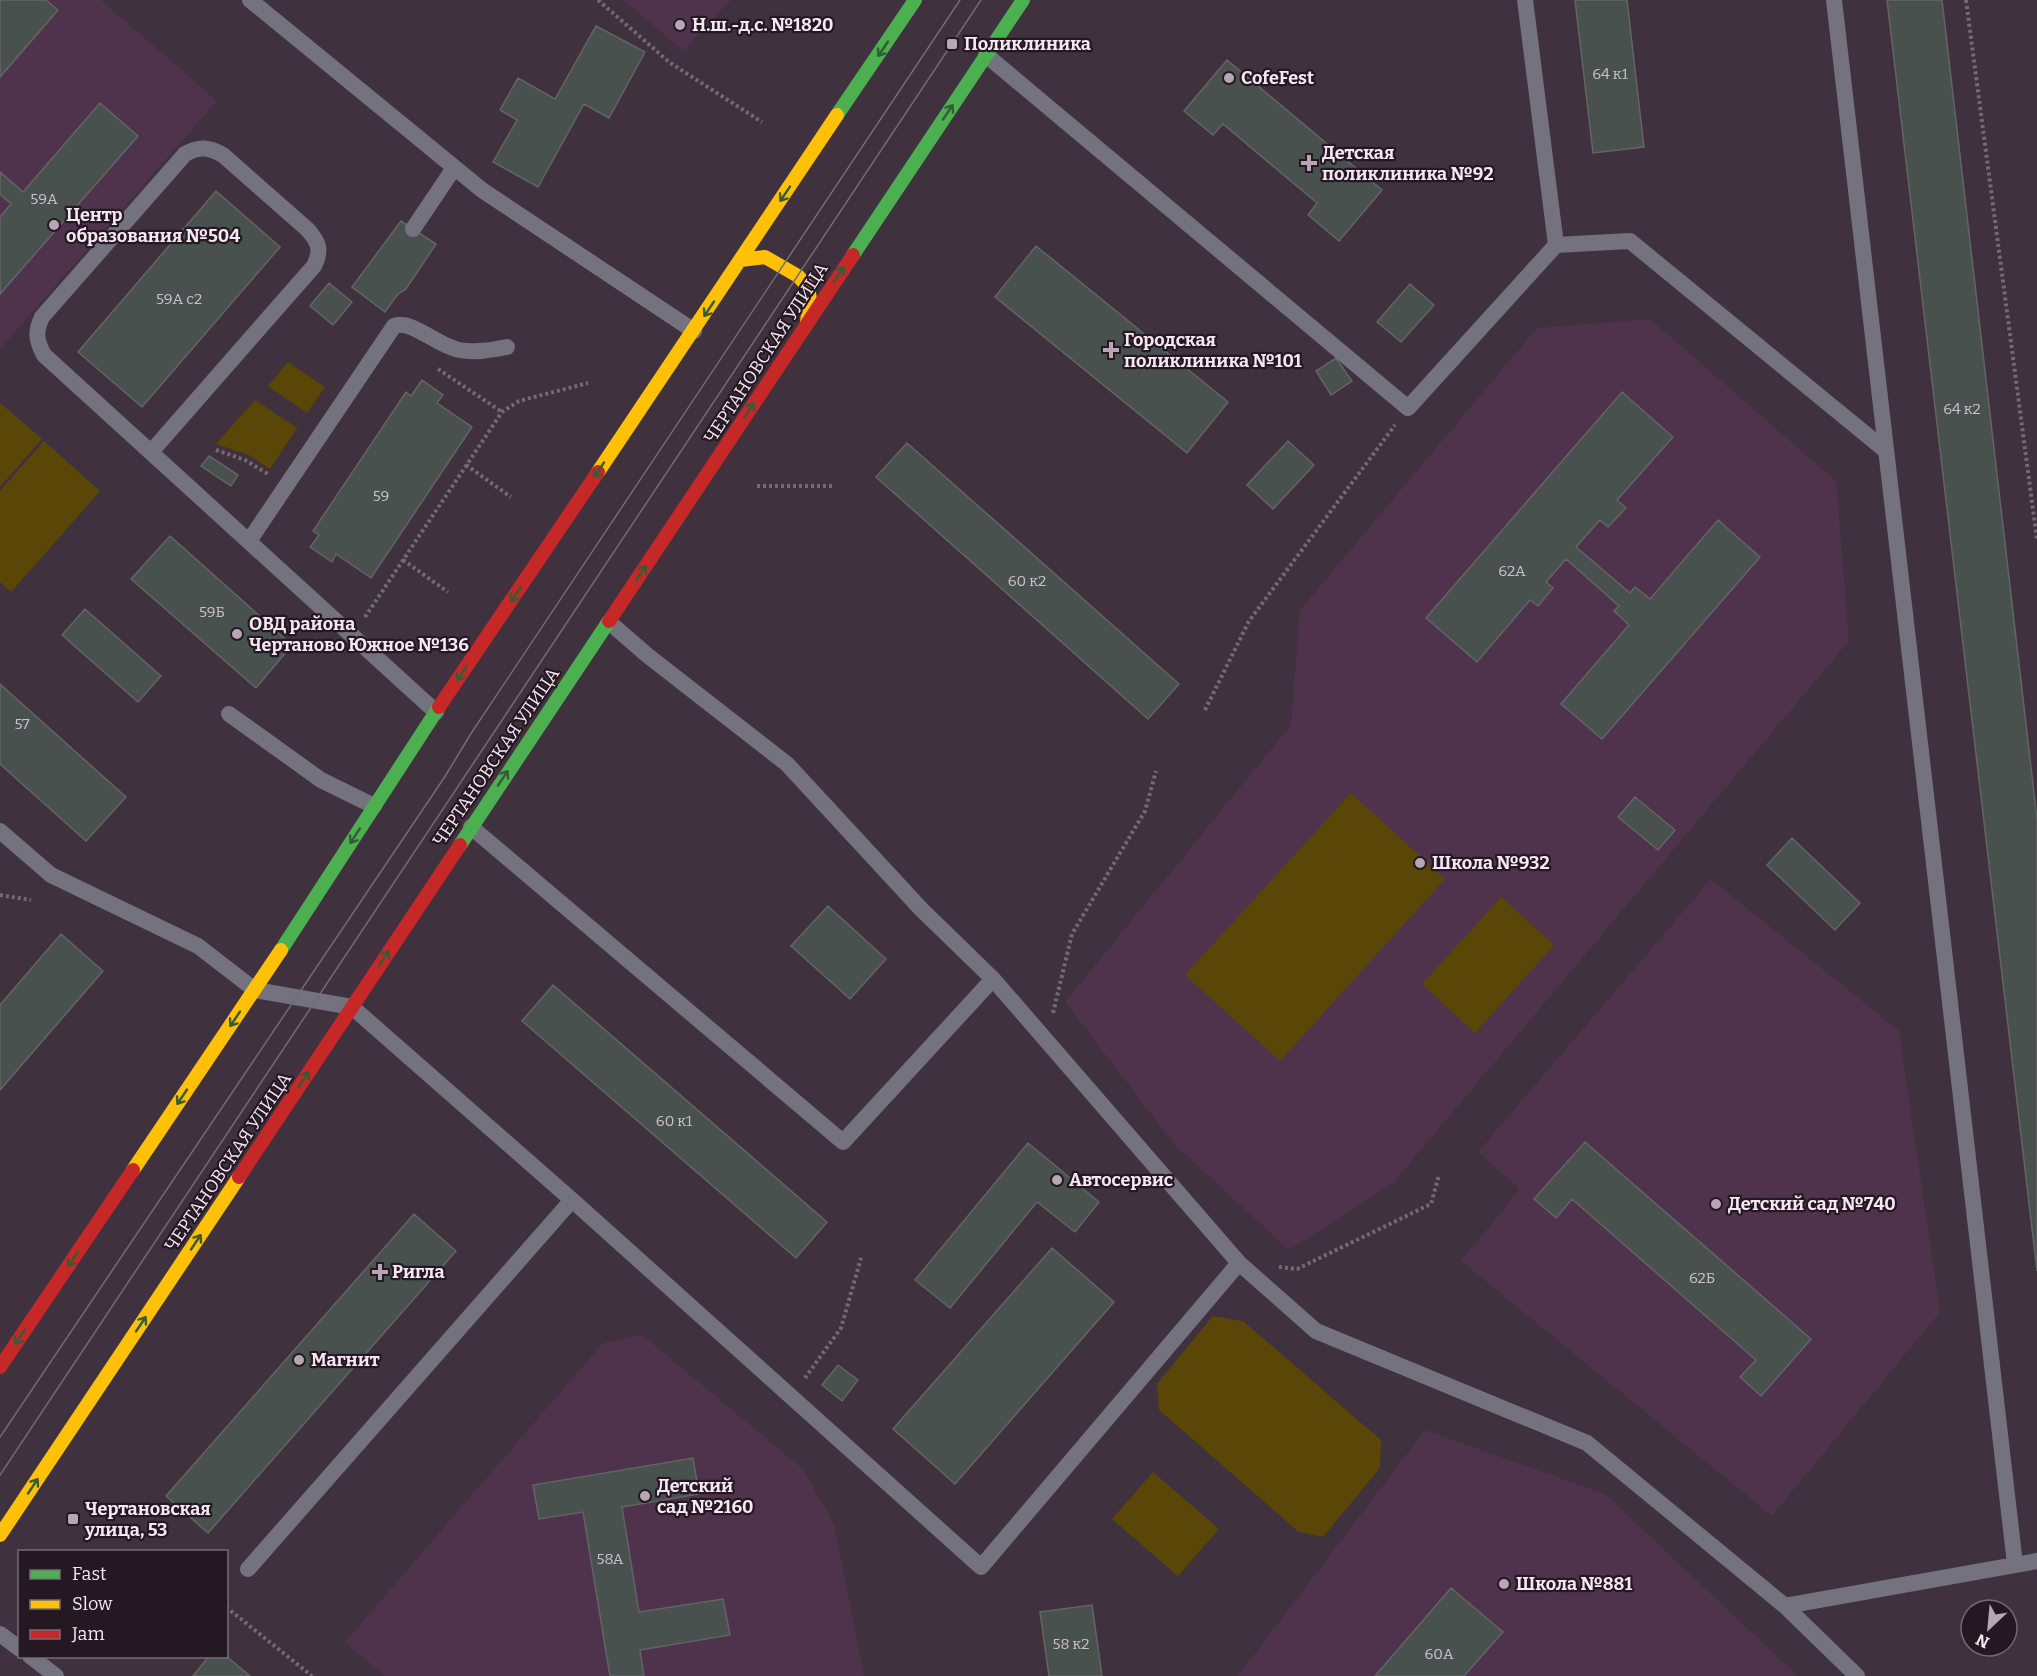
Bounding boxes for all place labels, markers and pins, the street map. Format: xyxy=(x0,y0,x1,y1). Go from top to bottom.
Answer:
place label: Н.ш.-д.с. №1820 xyxy=(692,14,833,36)
marker: Н.ш.-д.с. №1820 xyxy=(673,18,687,32)
place label: Поликлиника xyxy=(964,33,1091,55)
marker: Поликлиника xyxy=(945,37,959,51)
place label: CofeFest xyxy=(1241,67,1314,89)
marker: CofeFest xyxy=(1222,71,1236,85)
place label: Детская поликлиника №92 xyxy=(1322,142,1494,185)
marker: Детская поликлиника №92 xyxy=(1300,154,1318,172)
place label: Центр образования №504 xyxy=(66,204,240,247)
marker: Центр образования №504 xyxy=(47,218,61,232)
place label: Городская поликлиника №101 xyxy=(1124,329,1302,372)
marker: Городская поликлиника №101 xyxy=(1102,341,1120,359)
place label: ОВД района Чертаново Южное №136 xyxy=(249,613,469,656)
marker: ОВД района Чертаново Южное №136 xyxy=(230,627,244,641)
place label: Школа №932 xyxy=(1432,852,1550,874)
marker: Школа №932 xyxy=(1413,856,1427,870)
place label: Автосервис xyxy=(1069,1169,1173,1191)
marker: Автосервис xyxy=(1050,1173,1064,1187)
place label: Детский сад №740 xyxy=(1728,1193,1896,1215)
marker: Детский сад №740 xyxy=(1709,1197,1723,1211)
place label: Ригла xyxy=(392,1261,445,1283)
marker: Ригла xyxy=(373,1265,387,1279)
place label: Магнит xyxy=(311,1349,380,1371)
marker: Магнит xyxy=(292,1353,306,1367)
place label: Детский сад №2160 xyxy=(657,1475,753,1518)
marker: Детский сад №2160 xyxy=(638,1489,652,1503)
place label: Чертановская улица, 53 xyxy=(84,1498,211,1541)
marker: Чертановская улица, 53 xyxy=(66,1512,80,1526)
place label: Школа №881 xyxy=(1516,1573,1632,1595)
marker: Школа №881 xyxy=(1497,1577,1511,1591)

